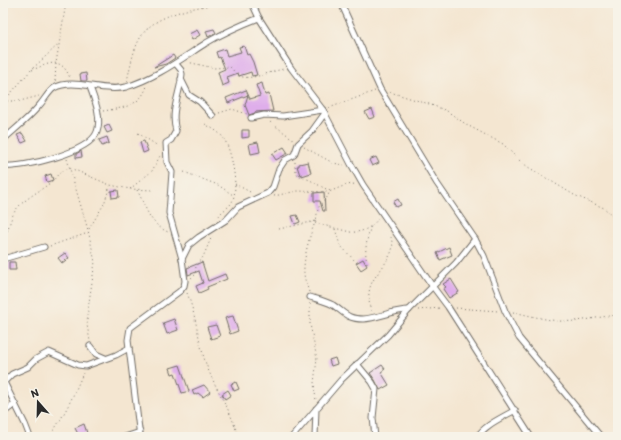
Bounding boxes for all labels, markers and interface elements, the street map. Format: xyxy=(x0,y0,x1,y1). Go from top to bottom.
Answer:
north arrow xyxy=(18,382,58,422)
text: N xyxy=(29,386,40,400)

